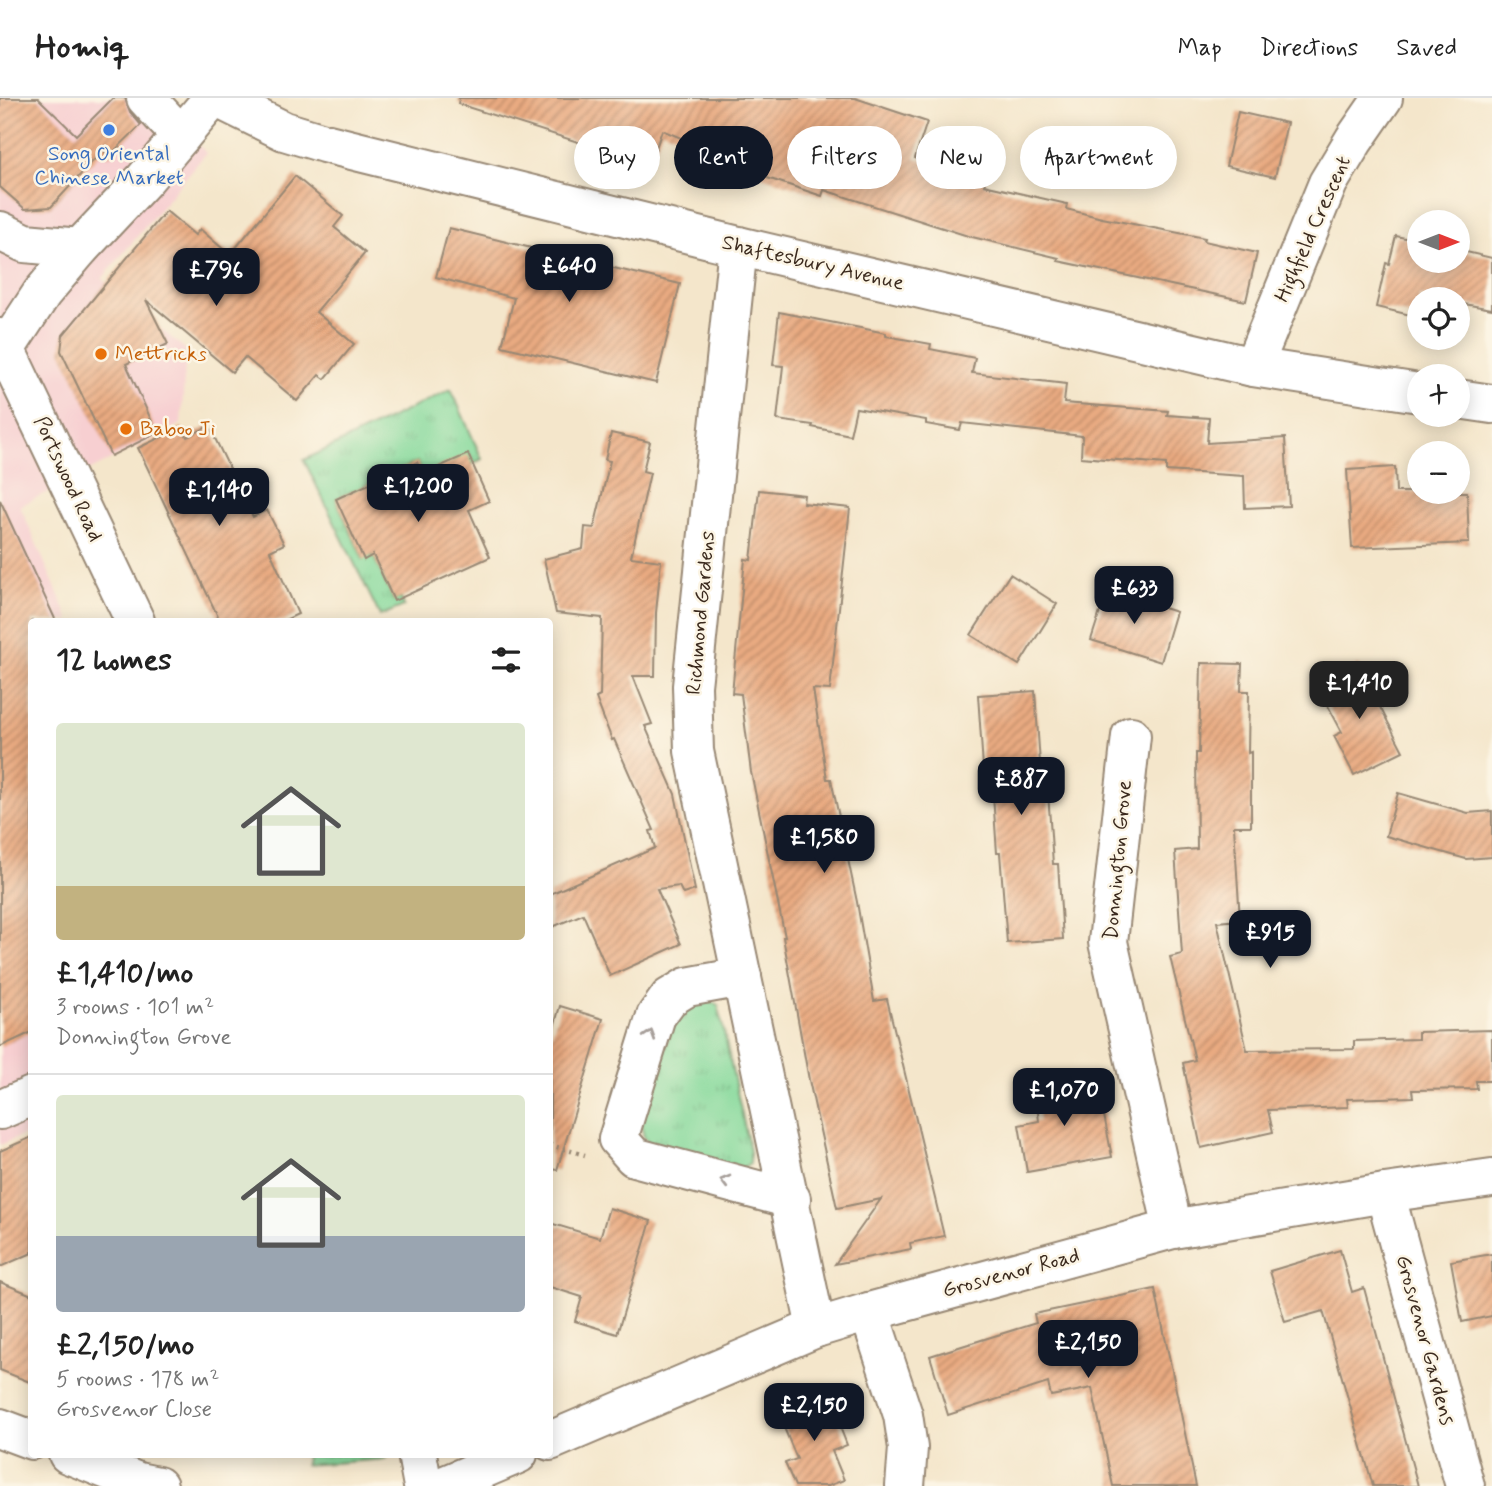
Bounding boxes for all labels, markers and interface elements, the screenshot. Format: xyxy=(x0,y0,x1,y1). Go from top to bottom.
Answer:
text: Homiq xyxy=(35,26,130,70)
text: Map xyxy=(1178,33,1222,64)
text: Directions xyxy=(1260,33,1358,64)
text: Saved xyxy=(1396,33,1457,64)
marker: Song Oriental Chinese Market xyxy=(101,122,117,138)
chip: Buy xyxy=(574,126,660,189)
chip: Rent xyxy=(674,126,773,189)
chip: Filters xyxy=(787,126,902,189)
chip: New xyxy=(916,126,1006,189)
chip: Apartment xyxy=(1020,126,1177,189)
place label: Song Oriental Chinese Market xyxy=(34,140,184,192)
street label: Highfield Crescent xyxy=(1268,151,1360,307)
north arrow xyxy=(1407,210,1470,273)
map controls xyxy=(1407,210,1470,504)
street label: Shaftesbury Avenue xyxy=(719,228,907,298)
pin: £640 xyxy=(528,244,610,304)
pin: £796 xyxy=(175,248,257,308)
text: £640 xyxy=(541,252,597,282)
text: £796 xyxy=(189,256,243,286)
button: locate xyxy=(1407,287,1470,350)
place label: Mettricks xyxy=(115,340,207,368)
marker: Mettricks xyxy=(93,346,109,362)
button: + xyxy=(1407,364,1470,427)
street label: Portswood Road xyxy=(27,412,109,546)
place label: Baboo Ji xyxy=(140,415,215,443)
marker: Baboo Ji xyxy=(118,421,134,437)
button: − xyxy=(1407,441,1470,504)
pin: £1,200 xyxy=(361,464,475,524)
pin: £1,140 xyxy=(162,468,276,528)
text: £1,200 xyxy=(383,472,453,502)
text: £1,140 xyxy=(185,476,253,506)
street label: Richmond Gardens xyxy=(680,530,722,696)
pin: £633 xyxy=(1093,566,1175,626)
text: £633 xyxy=(1110,574,1158,604)
text: 12 homes xyxy=(56,641,172,680)
icon: filters xyxy=(487,641,525,679)
pin: £1,410 xyxy=(1302,662,1416,721)
text: £1,410 xyxy=(1325,669,1393,699)
pin: £887 xyxy=(980,758,1062,817)
text: £887 xyxy=(994,765,1048,795)
icon: home xyxy=(228,768,354,894)
street label: Donnington Grove xyxy=(1097,779,1141,941)
pin: £1,580 xyxy=(767,816,881,875)
text: £1,580 xyxy=(790,823,858,853)
pin: £915 xyxy=(1229,910,1311,970)
text: £915 xyxy=(1245,918,1295,948)
text: £1,410/mo xyxy=(56,954,193,993)
text: 3 rooms · 101 m² xyxy=(56,993,214,1023)
text: Donnington Grove xyxy=(56,1023,232,1053)
one-way arrow xyxy=(642,1029,657,1041)
pin: £1,070 xyxy=(1007,1068,1121,1128)
text: £1,070 xyxy=(1029,1076,1099,1106)
icon: home xyxy=(228,1140,354,1266)
one-way arrow xyxy=(719,1175,731,1190)
street label: Grosvenor Road xyxy=(939,1241,1083,1305)
street label: Grosvenor Gardens xyxy=(1389,1252,1461,1428)
pin: £2,150 xyxy=(1031,1320,1145,1380)
text: £2,150/mo xyxy=(56,1326,194,1365)
text: £2,150 xyxy=(1054,1328,1122,1358)
text: 5 rooms · 178 m² xyxy=(56,1365,219,1395)
pin: £2,150 xyxy=(757,1384,871,1443)
text: £2,150 xyxy=(780,1391,848,1421)
text: Grosvenor Close xyxy=(56,1395,212,1425)

